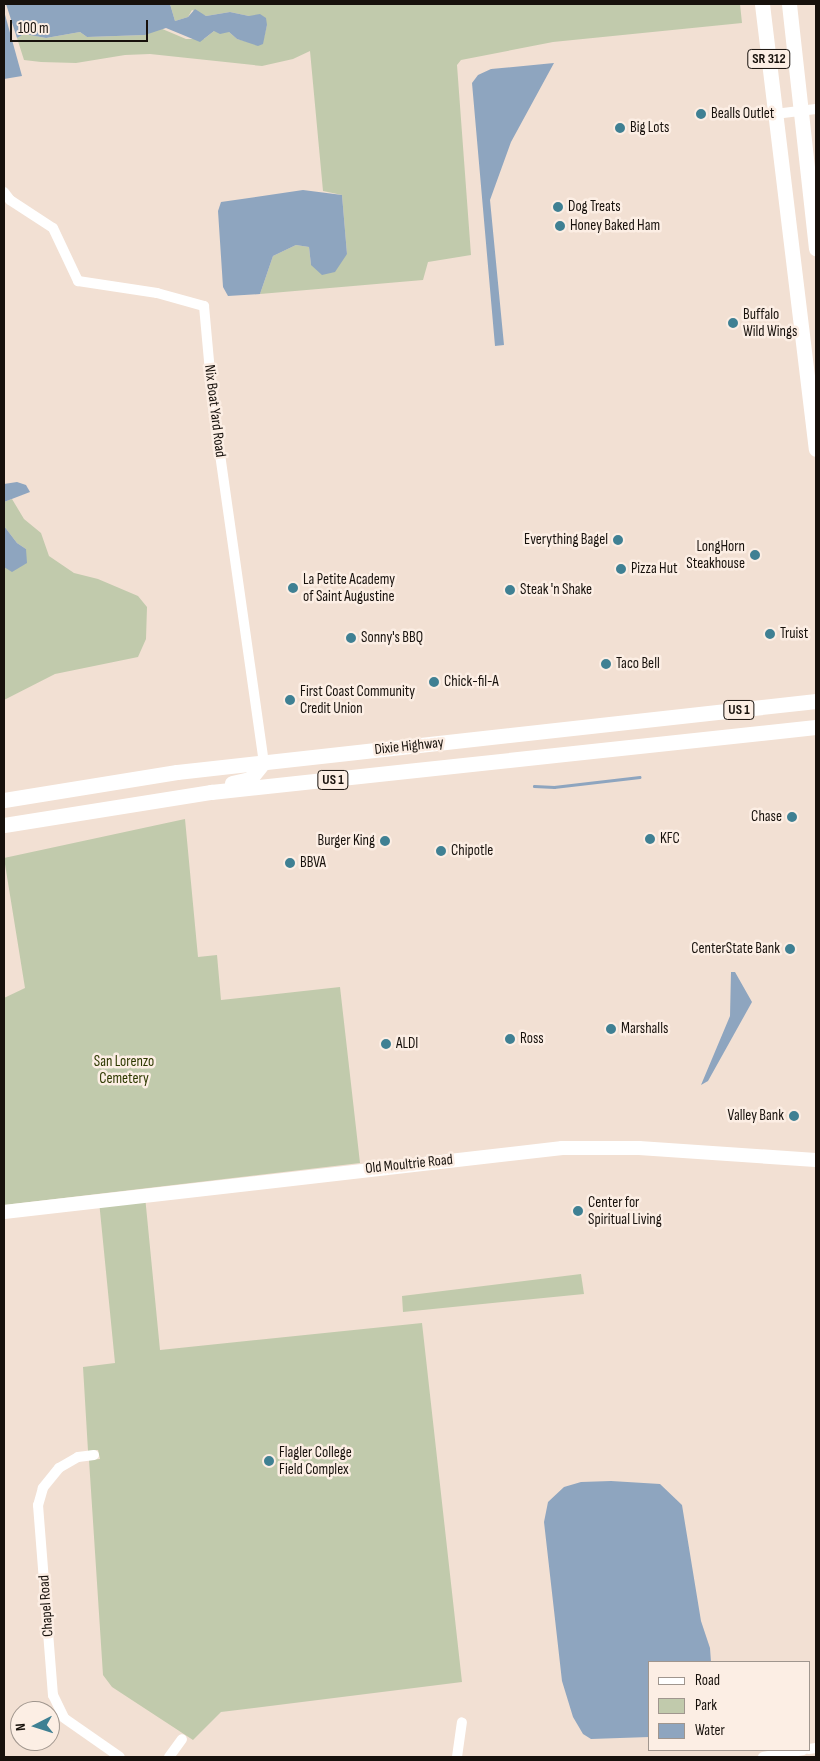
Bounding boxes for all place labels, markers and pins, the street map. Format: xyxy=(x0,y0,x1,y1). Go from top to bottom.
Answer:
place label: Bealls Outlet xyxy=(711,105,774,123)
marker: Bealls Outlet xyxy=(695,108,707,120)
place label: Big Lots xyxy=(630,119,669,137)
marker: Big Lots xyxy=(614,122,626,134)
place label: Dog Treats xyxy=(568,198,621,216)
marker: Dog Treats xyxy=(552,201,564,213)
place label: Honey Baked Ham xyxy=(570,217,660,235)
marker: Honey Baked Ham xyxy=(554,220,566,232)
place label: Buffalo Wild Wings xyxy=(743,305,797,340)
marker: Buffalo Wild Wings xyxy=(727,317,739,329)
place label: Everything Bagel xyxy=(524,531,608,549)
marker: Everything Bagel xyxy=(612,534,624,546)
place label: LongHorn Steakhouse xyxy=(686,537,745,572)
marker: LongHorn Steakhouse xyxy=(749,549,761,561)
place label: Pizza Hut xyxy=(631,560,678,578)
marker: Pizza Hut xyxy=(615,563,627,575)
place label: La Petite Academy of Saint Augustine xyxy=(303,570,395,605)
place label: Steak 'n Shake xyxy=(520,581,592,599)
marker: La Petite Academy of Saint Augustine xyxy=(287,582,299,594)
marker: Steak 'n Shake xyxy=(504,584,516,596)
place label: Truist xyxy=(780,625,808,643)
marker: Truist xyxy=(764,628,776,640)
place label: Sonny's BBQ xyxy=(361,629,423,647)
marker: Sonny's BBQ xyxy=(345,632,357,644)
place label: Taco Bell xyxy=(616,655,660,673)
marker: Taco Bell xyxy=(600,658,612,670)
place label: Chick-fil-A xyxy=(444,673,499,691)
marker: Chick-fil-A xyxy=(428,676,440,688)
place label: First Coast Community Credit Union xyxy=(300,682,415,717)
marker: First Coast Community Credit Union xyxy=(284,694,296,706)
place label: Chase xyxy=(751,808,782,826)
marker: Chase xyxy=(786,811,798,823)
place label: KFC xyxy=(660,830,680,848)
place label: Burger King xyxy=(317,832,375,850)
marker: KFC xyxy=(644,833,656,845)
marker: Burger King xyxy=(379,835,391,847)
place label: Chipotle xyxy=(451,842,493,860)
marker: Chipotle xyxy=(435,845,447,857)
place label: BBVA xyxy=(300,854,326,872)
marker: BBVA xyxy=(284,857,296,869)
place label: CenterState Bank xyxy=(691,940,780,958)
marker: CenterState Bank xyxy=(784,943,796,955)
place label: Marshalls xyxy=(621,1020,668,1038)
marker: Marshalls xyxy=(605,1023,617,1035)
place label: Ross xyxy=(520,1030,544,1048)
marker: Ross xyxy=(504,1033,516,1045)
place label: ALDI xyxy=(396,1035,418,1053)
marker: ALDI xyxy=(380,1038,392,1050)
place label: Valley Bank xyxy=(728,1107,784,1125)
marker: Valley Bank xyxy=(788,1110,800,1122)
place label: Center for Spiritual Living xyxy=(588,1193,662,1228)
marker: Center for Spiritual Living xyxy=(572,1205,584,1217)
place label: Flagler College Field Complex xyxy=(279,1443,352,1478)
marker: Flagler College Field Complex xyxy=(263,1455,275,1467)

